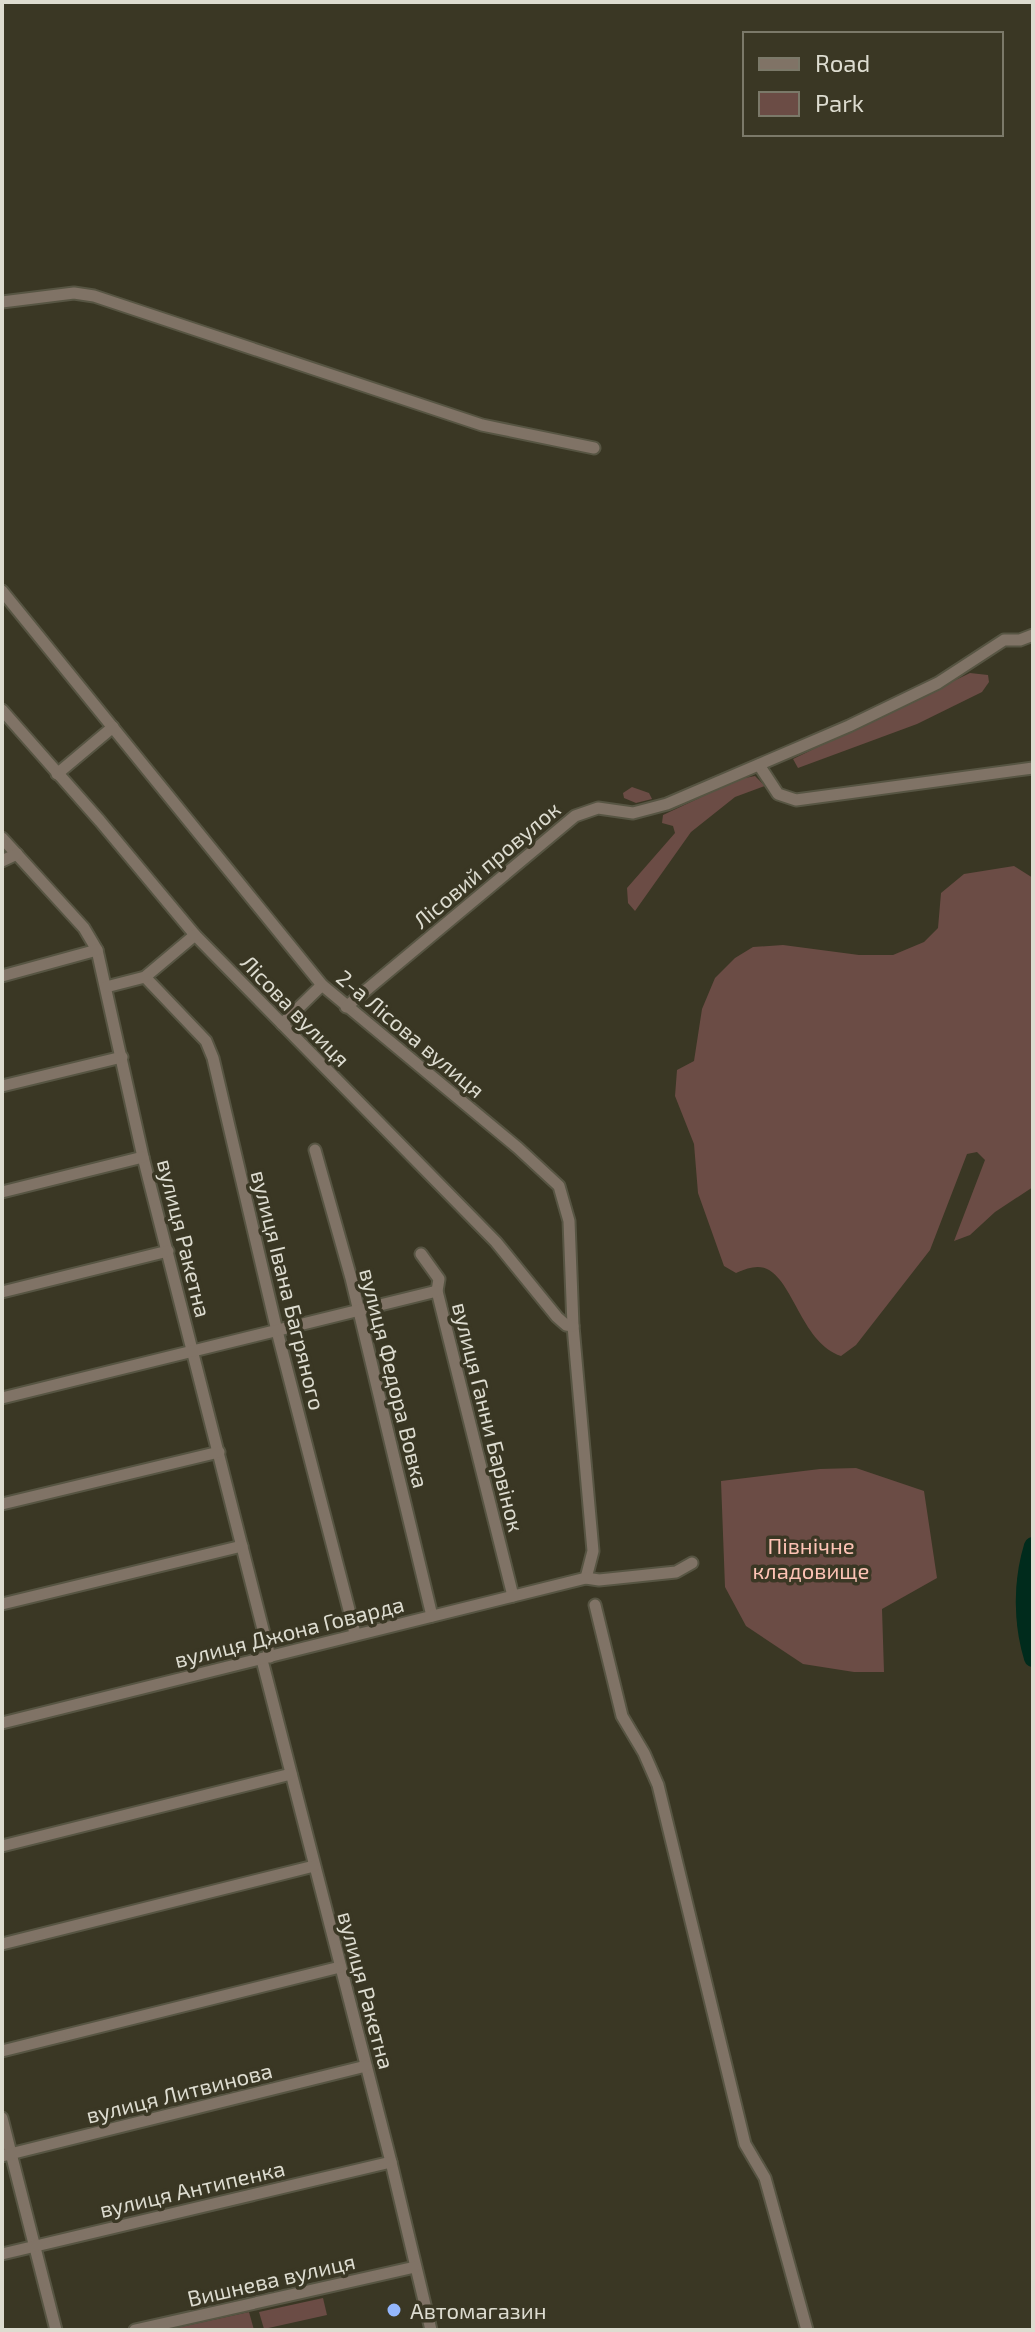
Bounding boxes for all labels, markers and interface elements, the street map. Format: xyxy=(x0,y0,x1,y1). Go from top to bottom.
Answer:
legend xyxy=(743,32,1003,136)
text: Road xyxy=(815,48,870,77)
text: Park xyxy=(815,88,864,117)
street label: Лісовий провулок xyxy=(407,795,566,934)
street label: Лісова вулиця xyxy=(235,949,356,1072)
street label: 2-а Лісова вулиця xyxy=(331,964,490,1103)
street label: вулиця Ракетна xyxy=(152,1156,217,1320)
street label: вулиця Івана Багряного xyxy=(246,1167,331,1413)
street label: вулиця Федора Вовка xyxy=(354,1265,435,1491)
street label: вулиця Ганни Барвінок xyxy=(447,1300,530,1535)
park label: Північне кладовище xyxy=(753,1532,869,1583)
street label: вулиця Джона Говарда xyxy=(171,1590,407,1673)
street label: вулиця Ракетна xyxy=(332,1908,401,2072)
street label: вулиця Литвинова xyxy=(83,2056,275,2129)
street label: вулиця Антипенка xyxy=(97,2154,288,2223)
street label: Вишнева вулиця xyxy=(185,2247,358,2312)
place label: Автомагазин xyxy=(410,2297,547,2323)
marker: Автомагазин xyxy=(385,2301,403,2319)

